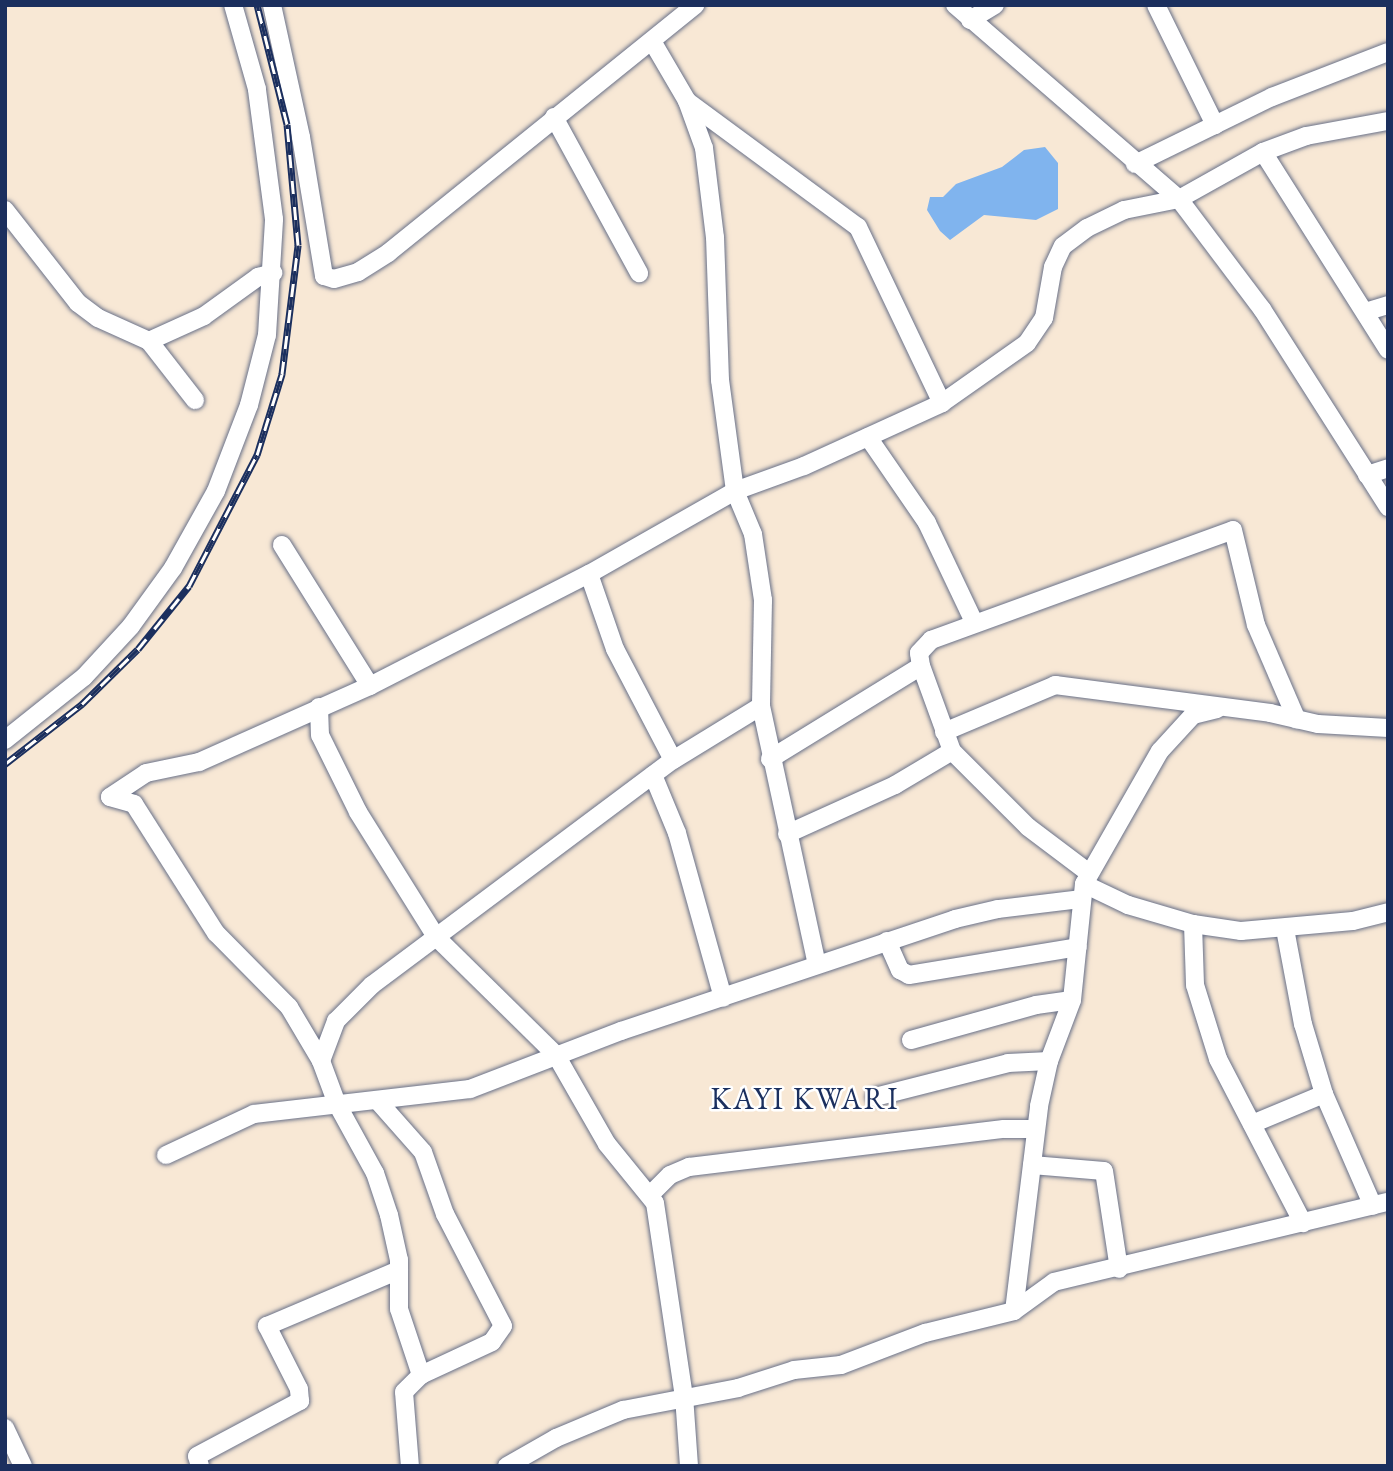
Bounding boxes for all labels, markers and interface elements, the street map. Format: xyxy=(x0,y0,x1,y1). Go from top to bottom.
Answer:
district label: KAYI KWARI xyxy=(712,1081,898,1117)

